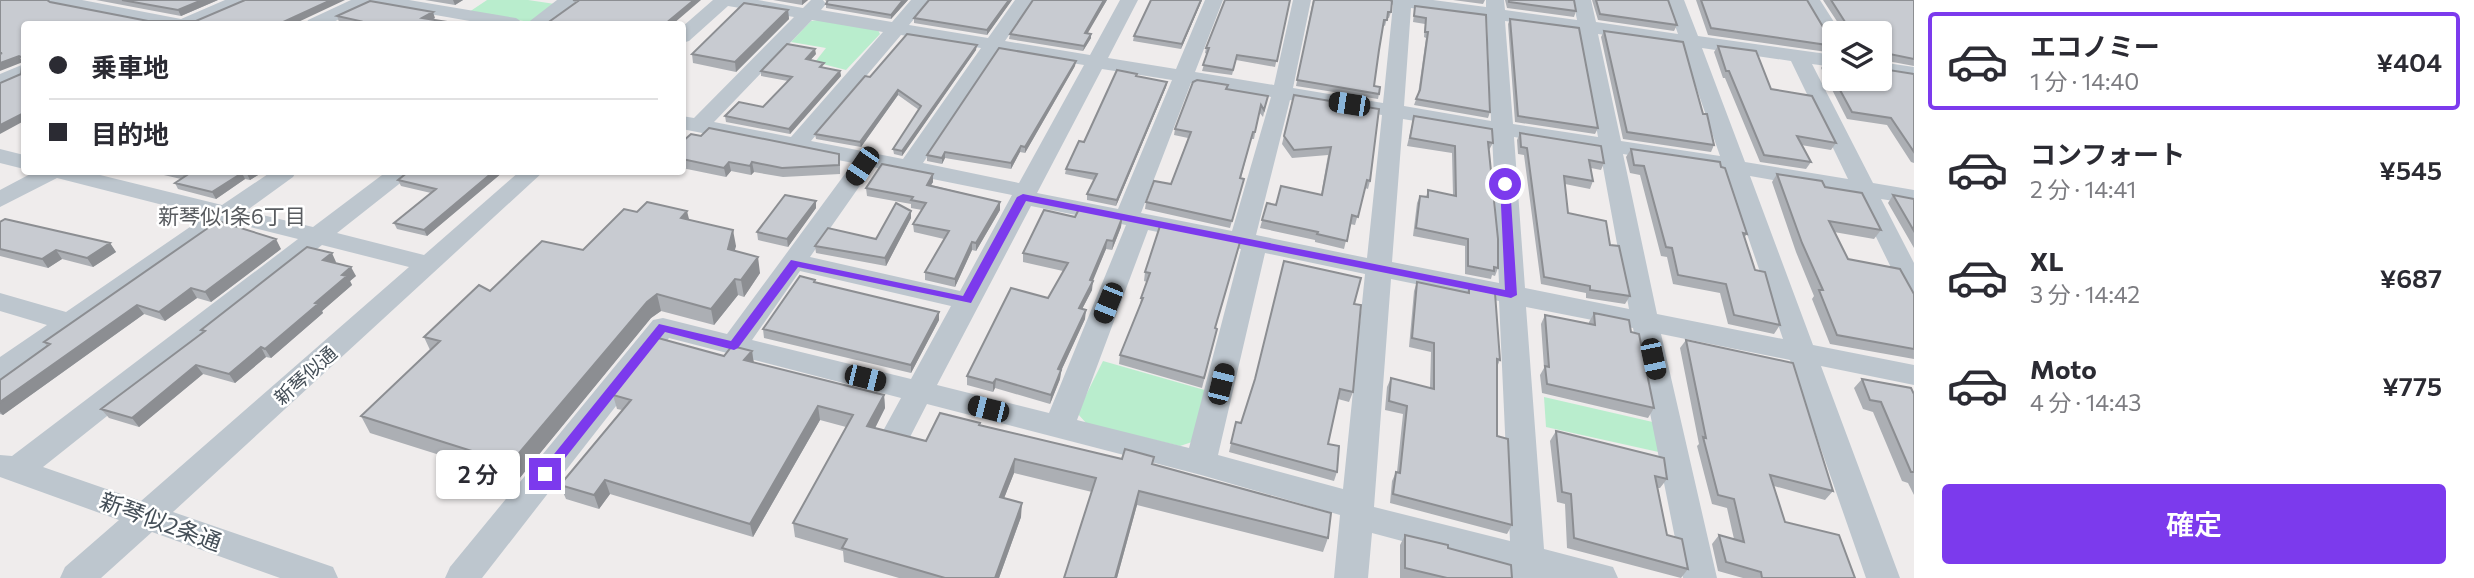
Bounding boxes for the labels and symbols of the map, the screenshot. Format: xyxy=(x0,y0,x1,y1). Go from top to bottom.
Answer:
car xyxy=(1327,90,1372,118)
car xyxy=(842,143,883,189)
route start xyxy=(1489,168,1521,200)
district label: 新琴似1条6丁目 xyxy=(158,203,306,228)
car xyxy=(1091,280,1126,326)
car xyxy=(1639,336,1668,382)
street label: 新琴似通 xyxy=(269,341,341,409)
car xyxy=(1206,361,1237,407)
car xyxy=(843,363,888,393)
car xyxy=(966,394,1011,424)
callout: 2 分 xyxy=(436,449,520,498)
route end xyxy=(529,458,561,490)
street label: 新琴似2条通 xyxy=(96,486,226,556)

